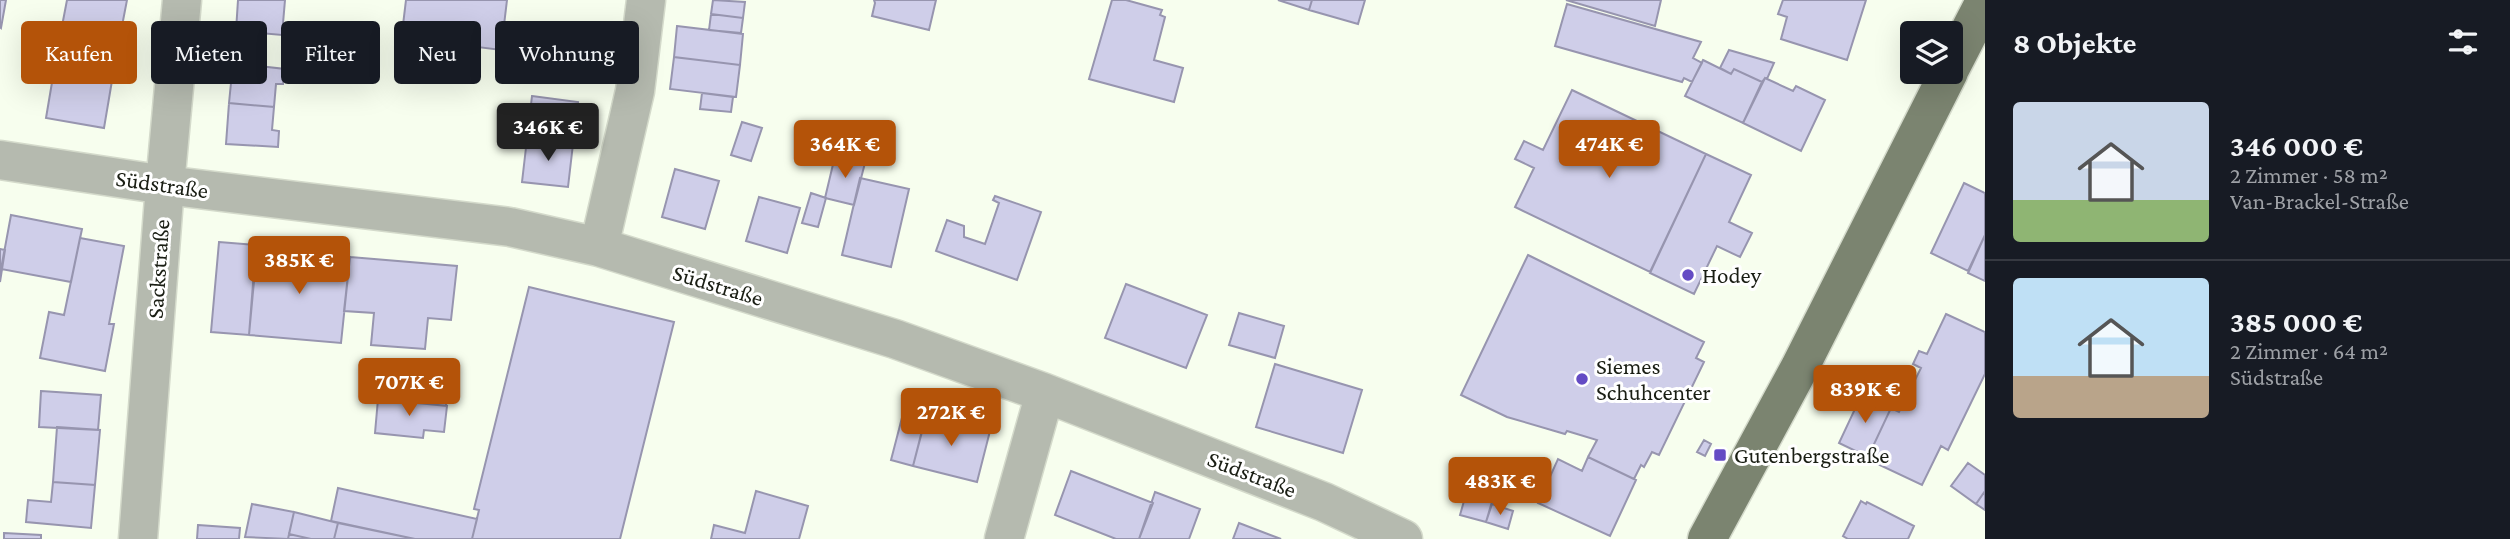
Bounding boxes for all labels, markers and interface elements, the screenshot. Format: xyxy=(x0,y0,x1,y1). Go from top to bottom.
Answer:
chip: Kaufen xyxy=(21,21,137,84)
chip: Mieten xyxy=(151,21,267,84)
chip: Filter xyxy=(281,21,380,84)
chip: Neu xyxy=(394,21,481,84)
chip: Wohnung xyxy=(495,21,639,84)
map controls xyxy=(1900,21,1963,84)
button: layers xyxy=(1900,21,1963,84)
icon: filters xyxy=(2444,23,2482,61)
text: 8 Objekte xyxy=(2013,26,2136,59)
pin: 346K € xyxy=(491,104,605,163)
text: 346K € xyxy=(513,113,583,139)
pin: 364K € xyxy=(788,120,902,180)
pin: 474K € xyxy=(1552,120,1666,180)
text: 346 000 € xyxy=(2230,129,2363,162)
text: 364K € xyxy=(810,130,880,156)
text: 474K € xyxy=(1575,130,1643,156)
icon: home xyxy=(2069,130,2153,214)
text: 2 Zimmer · 58 m² xyxy=(2230,162,2388,188)
street label: Südstraße xyxy=(114,165,210,203)
text: Van-Brackel-Straße xyxy=(2230,188,2409,214)
street label: Sackstraße xyxy=(142,218,174,320)
pin: 385K € xyxy=(242,236,356,296)
text: 385K € xyxy=(264,246,334,272)
street label: Südstraße xyxy=(670,259,766,311)
place label: Hodey xyxy=(1702,262,1762,288)
marker: Hodey xyxy=(1680,267,1696,283)
text: 385 000 € xyxy=(2230,305,2363,338)
icon: home xyxy=(2069,306,2153,390)
text: 2 Zimmer · 64 m² xyxy=(2230,338,2388,364)
place label: Siemes Schuhcenter xyxy=(1596,353,1711,405)
pin: 707K € xyxy=(352,358,466,418)
text: Südstraße xyxy=(2230,364,2323,390)
pin: 839K € xyxy=(1808,366,1922,425)
text: 707K € xyxy=(374,368,444,394)
marker: Siemes Schuhcenter xyxy=(1574,371,1590,387)
text: 839K € xyxy=(1829,375,1901,401)
pin: 272K € xyxy=(894,388,1008,448)
text: 272K € xyxy=(917,398,985,424)
place label: Gutenbergstraße xyxy=(1734,442,1889,468)
street label: Südstraße xyxy=(1204,445,1300,503)
marker: Gutenbergstraße xyxy=(1712,447,1728,463)
pin: 483K € xyxy=(1443,458,1557,517)
text: 483K € xyxy=(1464,467,1536,493)

